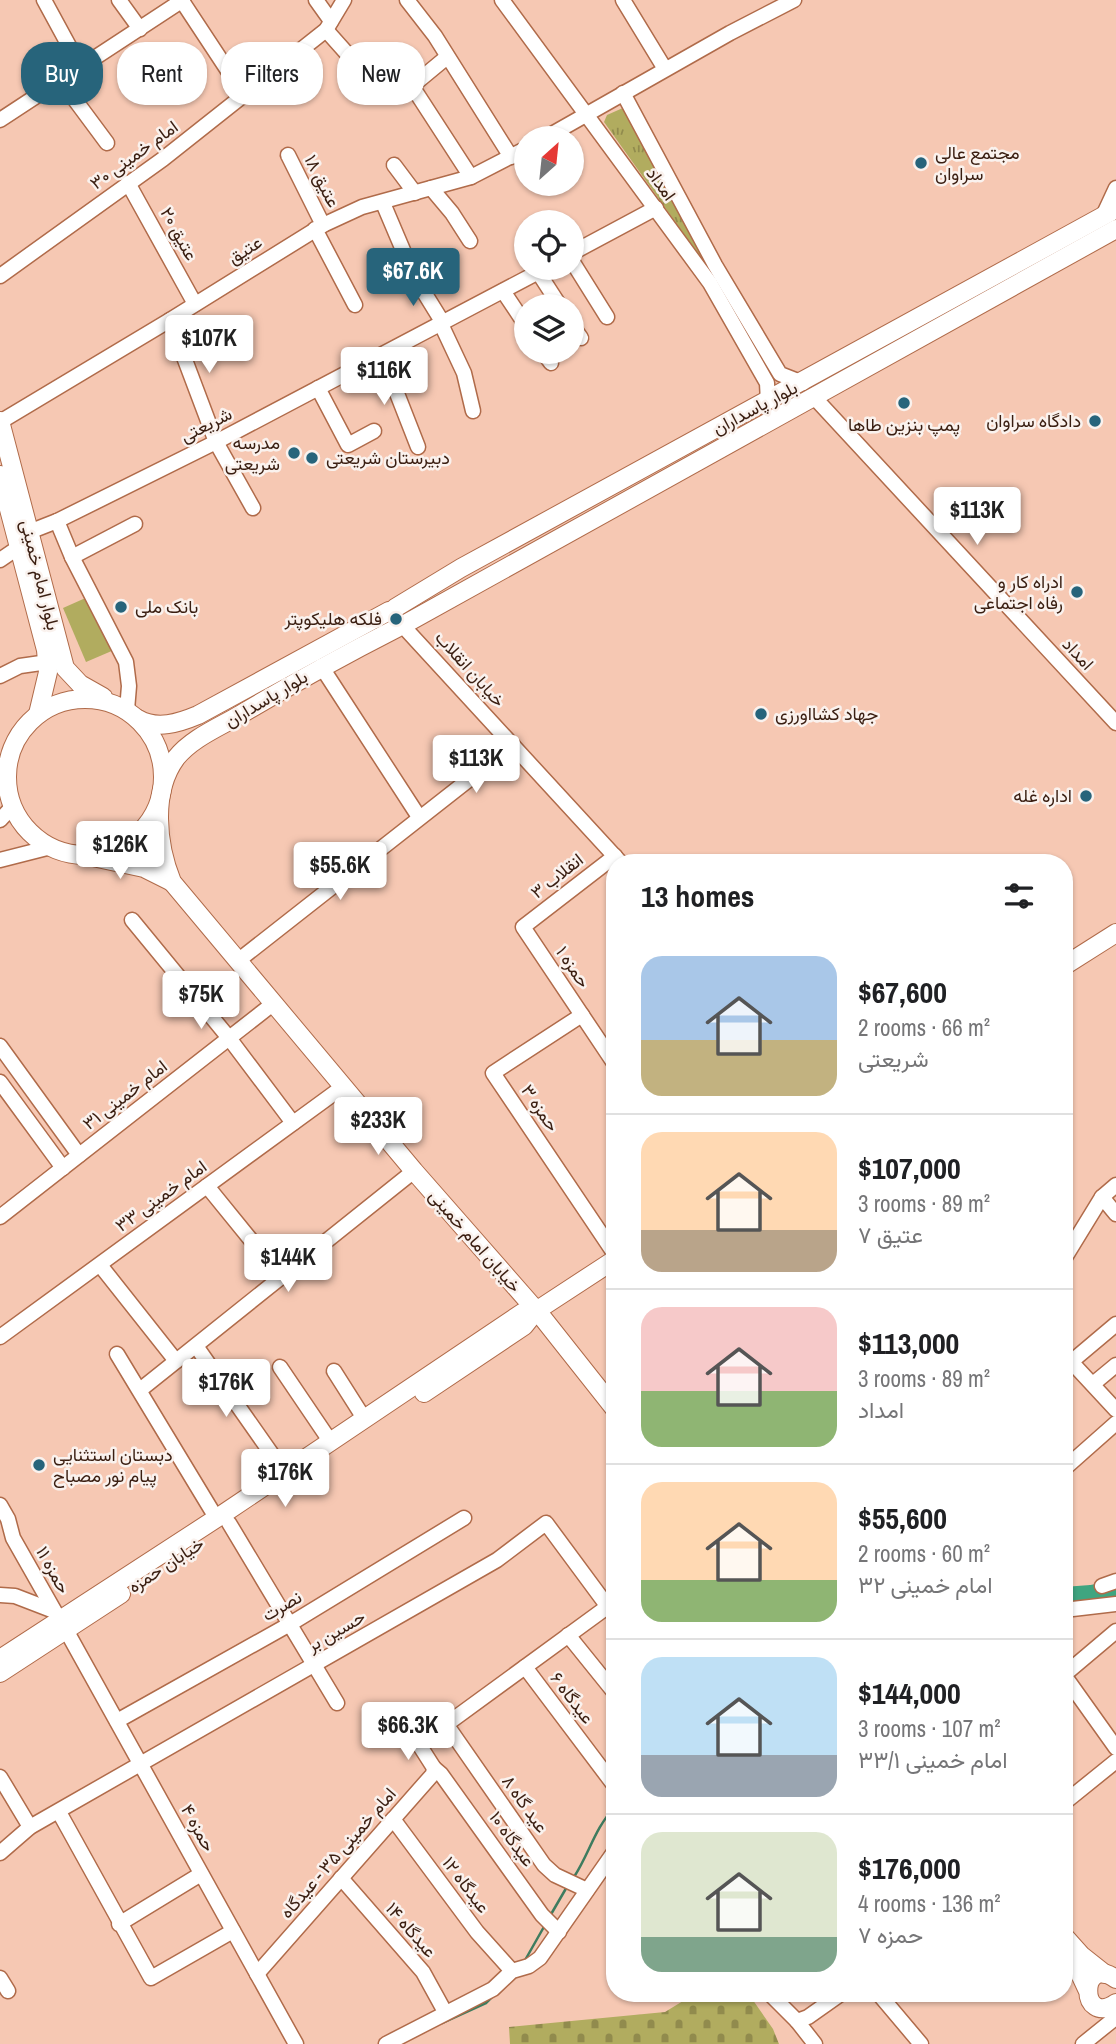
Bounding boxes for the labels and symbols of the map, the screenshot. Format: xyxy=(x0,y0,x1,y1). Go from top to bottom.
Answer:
street label: امام خمینی ۳۰ xyxy=(84,114,183,195)
north arrow xyxy=(514,126,584,196)
place label: مجتمع عالی سراوان xyxy=(935,140,1020,186)
street label: عتیق ۱۸ xyxy=(299,150,346,211)
marker: مجتمع عالی سراوان xyxy=(913,155,929,171)
street label: امداد xyxy=(641,162,682,206)
street label: عتیق ۲۰ xyxy=(155,203,204,265)
street label: عتیق xyxy=(223,229,267,270)
pin: $67.6K xyxy=(356,248,470,308)
pin: $107K xyxy=(160,316,258,375)
pin: $116K xyxy=(335,348,433,407)
street label: بلوار پاسداران xyxy=(708,375,802,440)
marker: پمپ بنزین طاها xyxy=(896,395,912,411)
street label: شریعتی xyxy=(176,401,236,448)
place label: دادگاه سراوان xyxy=(986,408,1081,433)
place label: پمپ بنزین طاها xyxy=(848,412,960,437)
marker: دادگاه سراوان xyxy=(1087,413,1103,429)
place label: مدرسه شریعتی xyxy=(225,430,280,476)
marker: مدرسه شریعتی xyxy=(286,445,302,461)
place label: دبیرستان شریعتی xyxy=(326,445,450,470)
marker: دبیرستان شریعتی xyxy=(304,450,320,466)
pin: $113K xyxy=(928,488,1026,547)
street label: بلوار امام خمینی xyxy=(15,517,66,633)
place label: ادراه کار و رفاه اجتماعی xyxy=(974,569,1063,615)
marker: ادراه کار و رفاه اجتماعی xyxy=(1069,584,1085,600)
place label: بانک ملی xyxy=(135,594,198,619)
marker: بانک ملی xyxy=(113,599,129,615)
place label: فلکه هلیکوپتر xyxy=(283,606,382,631)
marker: فلکه هلیکوپتر xyxy=(388,611,404,627)
street label: خیابان انقلاب xyxy=(429,625,511,712)
street label: امداد xyxy=(1057,632,1100,675)
street label: بلوار پاسداران xyxy=(219,664,312,733)
place label: جهاد کشااورزی xyxy=(775,701,878,726)
marker: جهاد کشااورزی xyxy=(753,706,769,722)
pin: $113K xyxy=(427,736,525,795)
place label: اداره غله xyxy=(1013,783,1072,808)
marker: اداره غله xyxy=(1078,788,1094,804)
pin: $126K xyxy=(71,822,169,881)
pin: $55.6K xyxy=(283,842,397,902)
street label: انقلاب ۳ xyxy=(525,847,588,904)
street label: حمزه ۱ xyxy=(550,941,597,993)
pin: $75K xyxy=(160,972,242,1031)
street label: امام خمینی ۳۱ xyxy=(77,1054,172,1136)
street label: حمزه ۳ xyxy=(515,1079,565,1136)
pin: $233K xyxy=(329,1098,427,1157)
street label: امام خمینی ۳۳ xyxy=(110,1154,212,1237)
street label: خیابان امام خمینی xyxy=(423,1184,527,1298)
pin: $144K xyxy=(239,1234,337,1294)
pin: $176K xyxy=(177,1360,275,1419)
place label: دبستان استثنایی پیام نور مصباح xyxy=(53,1442,173,1488)
pin: $176K xyxy=(236,1450,334,1509)
marker: دبستان استثنایی پیام نور مصباح xyxy=(31,1457,47,1473)
street label: خیابان حمزه xyxy=(123,1531,209,1598)
street label: حمزه ۱۱ xyxy=(30,1541,77,1598)
street label: نصرت xyxy=(257,1584,306,1627)
street label: حسین بر xyxy=(301,1604,370,1658)
street label: عیدگاه ۶ xyxy=(545,1667,600,1729)
pin: $66.3K xyxy=(351,1702,465,1762)
street label: عید گاه ۸ xyxy=(496,1770,554,1838)
street label: امام خمینی ۳۵ - عیدگاه xyxy=(274,1782,402,1924)
street label: حمزه ۴ xyxy=(175,1800,222,1856)
street label: عیدگاه ۱۰ xyxy=(484,1806,541,1872)
street label: عیدگاه ۱۲ xyxy=(437,1851,496,1918)
street label: عیدگاه ۱۴ xyxy=(380,1897,442,1963)

